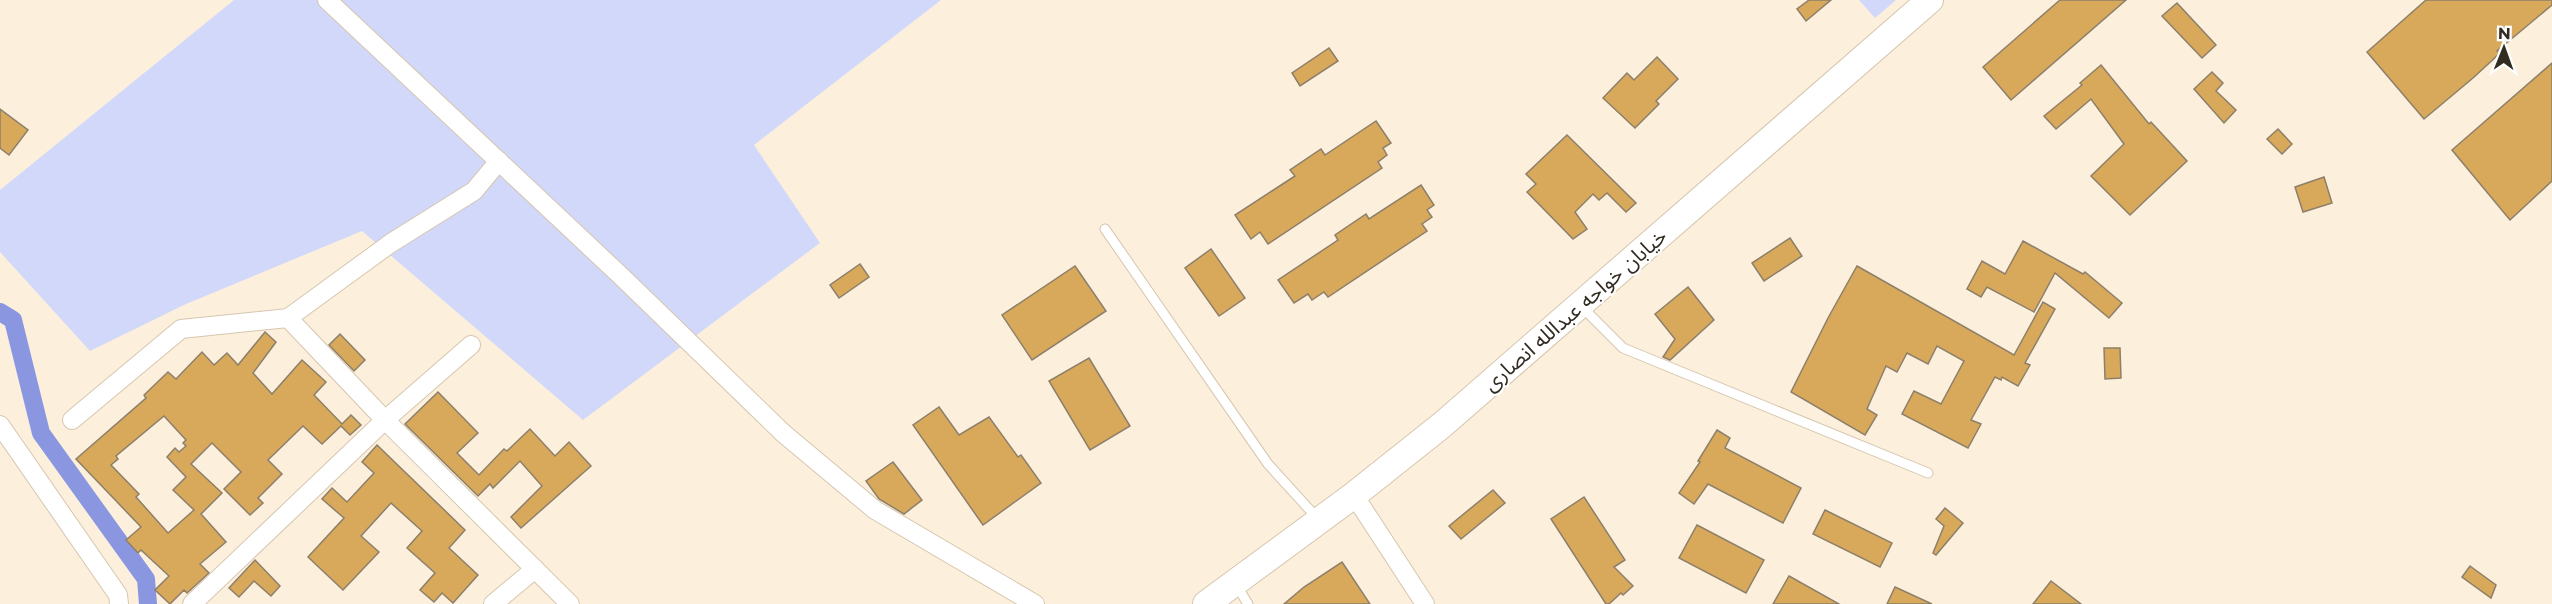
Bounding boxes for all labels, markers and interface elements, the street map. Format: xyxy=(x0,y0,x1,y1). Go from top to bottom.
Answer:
north arrow xyxy=(2474,18,2534,78)
text: N xyxy=(2498,24,2511,43)
street label: خیابان خواجه عبدالله انصاری xyxy=(1478,223,1672,396)

